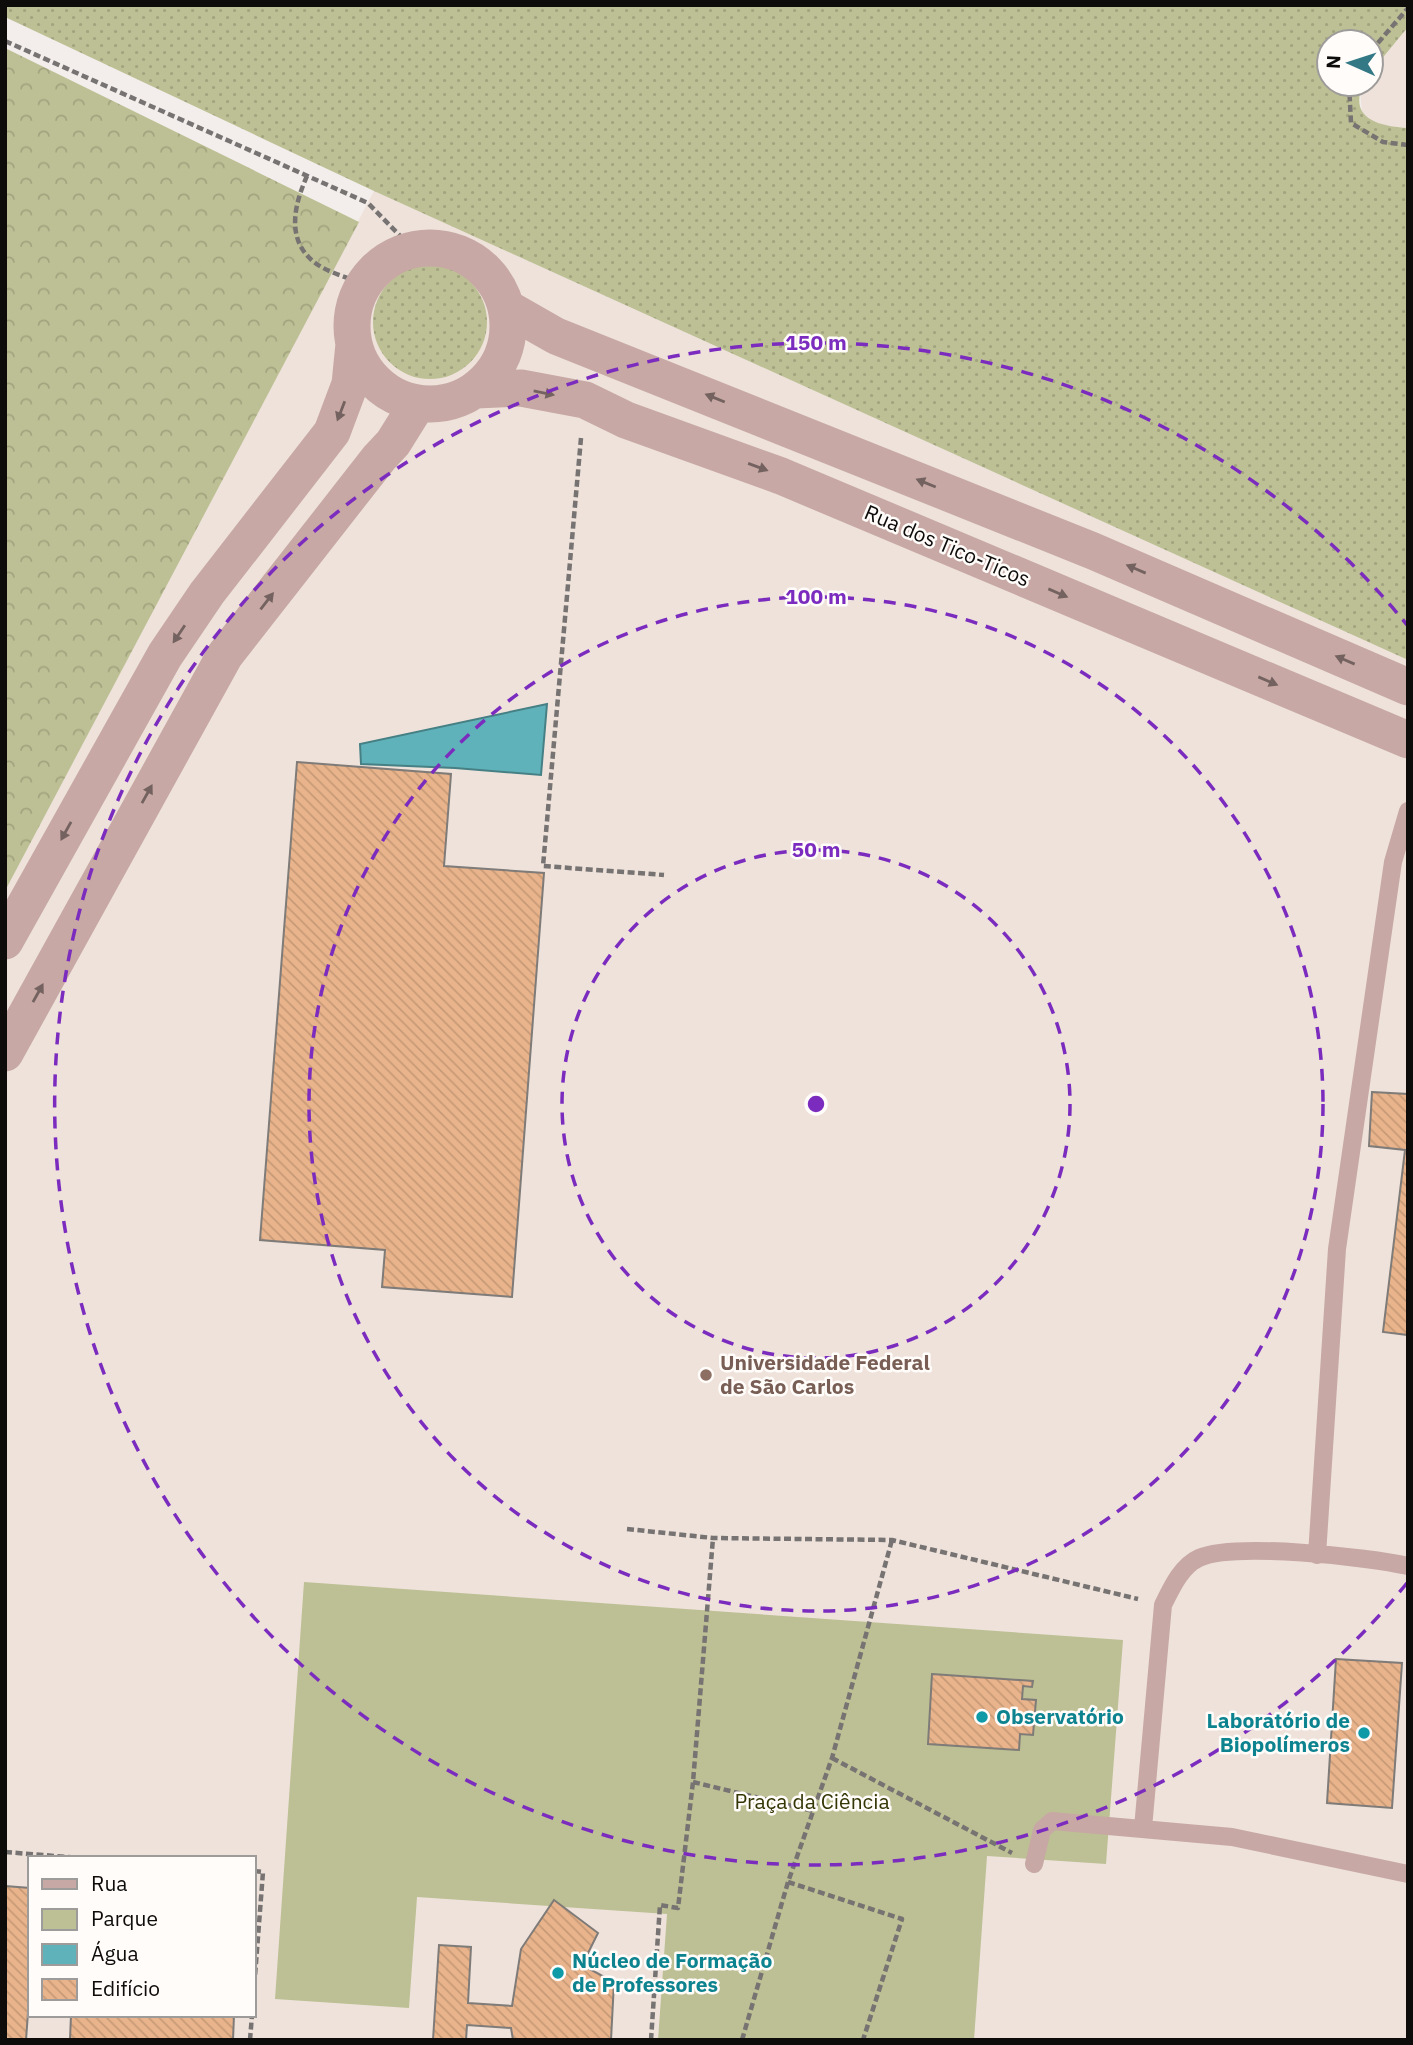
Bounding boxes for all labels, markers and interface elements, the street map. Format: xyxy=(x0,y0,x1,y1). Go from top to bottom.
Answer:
north arrow xyxy=(1315,28,1385,98)
text: N xyxy=(1321,55,1345,70)
text: 150 m xyxy=(785,328,847,356)
one-way arrow xyxy=(533,388,555,399)
one-way arrow xyxy=(704,393,725,404)
one-way arrow xyxy=(335,400,346,421)
one-way arrow xyxy=(747,462,768,473)
one-way arrow xyxy=(915,478,936,489)
street label: Rua dos Tico-Ticos xyxy=(860,498,1034,593)
one-way arrow xyxy=(1126,563,1147,574)
text: 100 m xyxy=(785,582,847,610)
one-way arrow xyxy=(1048,587,1069,598)
one-way arrow xyxy=(260,592,274,610)
one-way arrow xyxy=(172,625,186,643)
one-way arrow xyxy=(1334,654,1355,665)
one-way arrow xyxy=(1258,675,1278,687)
one-way arrow xyxy=(141,784,153,803)
one-way arrow xyxy=(60,822,72,841)
text: 50 m xyxy=(792,835,840,863)
one-way arrow xyxy=(32,983,44,1003)
centre of rings xyxy=(804,1092,828,1116)
place label: Universidade Federal de São Carlos xyxy=(720,1348,930,1400)
marker: Universidade Federal de São Carlos xyxy=(698,1367,714,1383)
place label: Observatório xyxy=(996,1702,1124,1730)
place label: Laboratório de Biopolímeros xyxy=(1207,1706,1350,1758)
marker: Observatório xyxy=(974,1709,990,1725)
marker: Laboratório de Biopolímeros xyxy=(1356,1725,1372,1741)
park label: Praça da Ciência xyxy=(734,1787,890,1815)
legend xyxy=(28,1856,256,2017)
text: Rua xyxy=(91,1869,128,1897)
text: Parque xyxy=(91,1904,158,1932)
text: Água xyxy=(91,1939,139,1967)
place label: Núcleo de Formação de Professores xyxy=(572,1946,773,1998)
marker: Núcleo de Formação de Professores xyxy=(550,1965,566,1981)
text: Edifício xyxy=(91,1974,160,2002)

